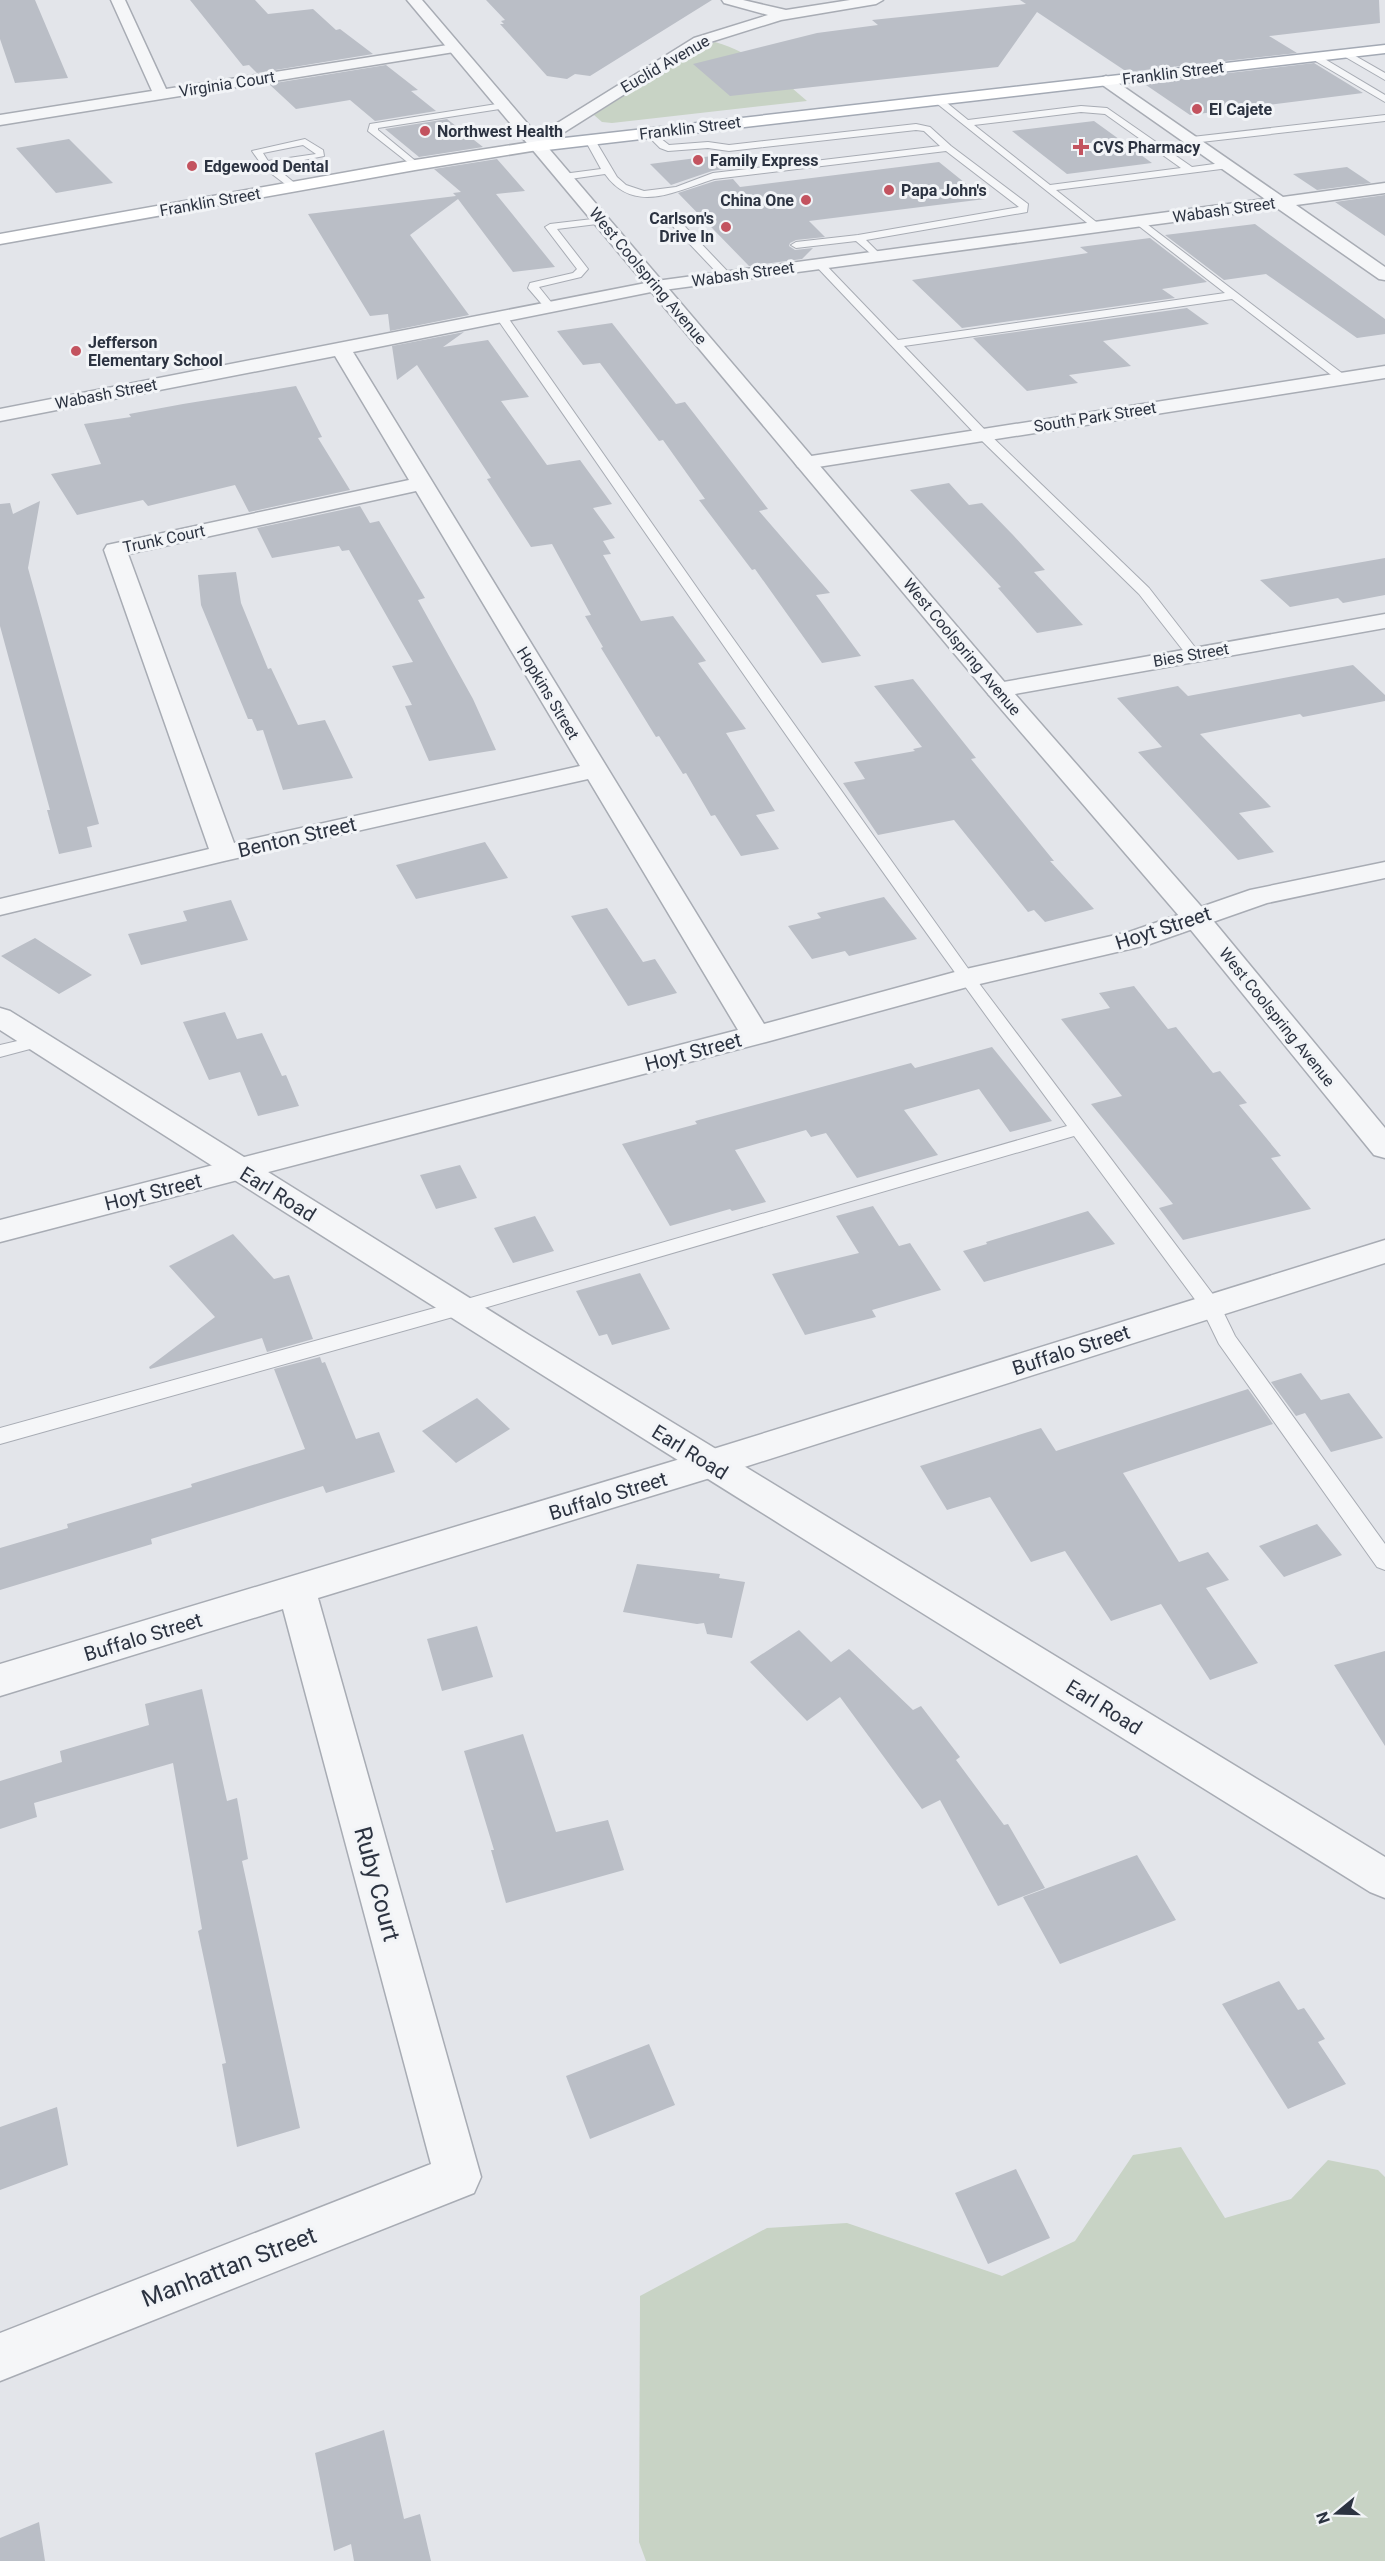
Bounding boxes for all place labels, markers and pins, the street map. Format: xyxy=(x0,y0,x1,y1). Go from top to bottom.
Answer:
place label: El Cajete xyxy=(1209,100,1272,119)
marker: El Cajete xyxy=(1190,102,1204,116)
place label: Northwest Health xyxy=(437,122,563,141)
marker: Northwest Health xyxy=(418,124,432,138)
place label: CVS Pharmacy xyxy=(1093,138,1201,157)
marker: CVS Pharmacy xyxy=(1074,140,1088,154)
place label: Family Express xyxy=(710,151,818,170)
marker: Family Express xyxy=(691,153,705,167)
place label: Edgewood Dental xyxy=(204,157,329,176)
marker: Edgewood Dental xyxy=(185,159,199,173)
place label: Papa John's xyxy=(901,181,987,200)
marker: Papa John's xyxy=(882,183,896,197)
place label: China One xyxy=(720,191,794,210)
marker: China One xyxy=(799,193,813,207)
place label: Carlson's Drive In xyxy=(649,209,714,246)
marker: Carlson's Drive In xyxy=(719,220,733,234)
place label: Jefferson Elementary School xyxy=(88,333,223,370)
marker: Jefferson Elementary School xyxy=(69,344,83,358)

